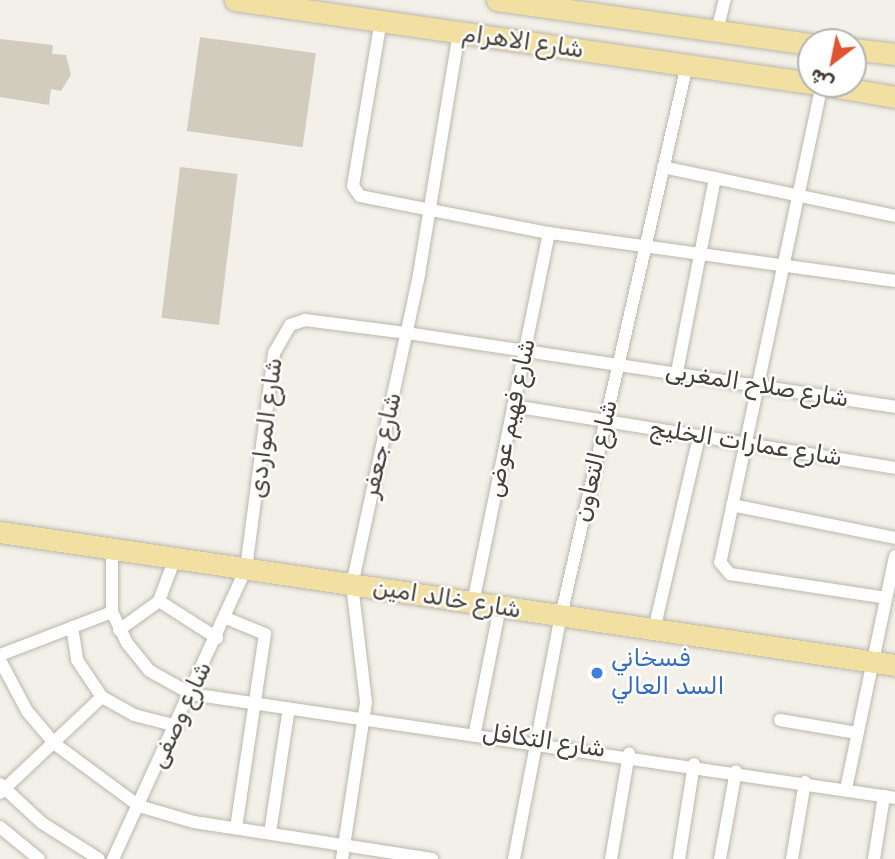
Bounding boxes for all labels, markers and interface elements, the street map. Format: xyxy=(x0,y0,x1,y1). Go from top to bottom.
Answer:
street label: شارع الاهرام xyxy=(460,19,586,65)
north arrow xyxy=(797,28,867,98)
text: ش xyxy=(805,63,838,96)
street label: شارع فهيم عوض xyxy=(480,336,542,500)
street label: شارع المواردى xyxy=(243,356,289,500)
street label: شارع صلاح المغربى xyxy=(663,356,851,414)
street label: شارع جعفر xyxy=(356,390,408,500)
street label: شارع التعاون xyxy=(568,397,624,525)
street label: شارع عمارات الخليج xyxy=(648,414,844,472)
street label: شارع خالد امين xyxy=(371,573,523,625)
place label: فسخاني السد العالي xyxy=(611,645,724,701)
street label: شارع وصفى xyxy=(144,657,218,773)
marker: فسخاني السد العالي xyxy=(589,665,605,681)
street label: شارع التكافل xyxy=(481,718,607,764)

